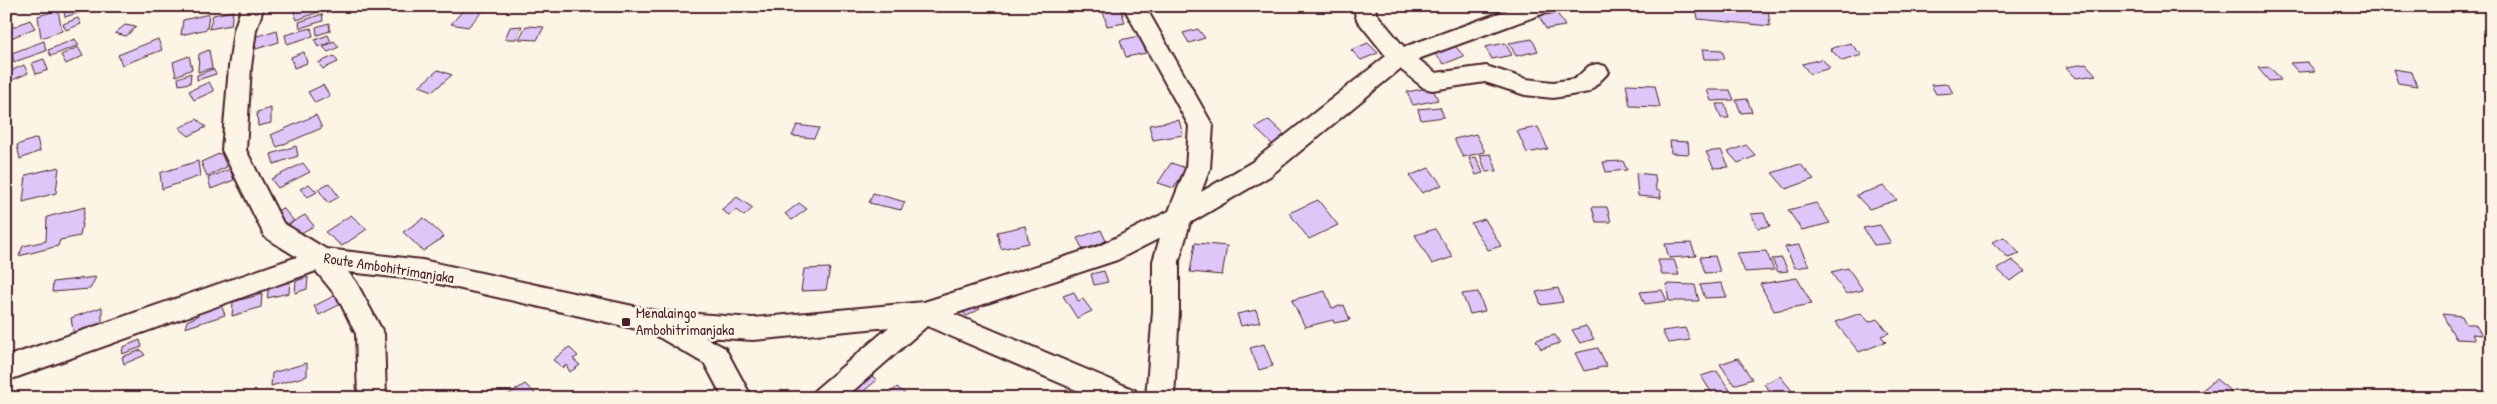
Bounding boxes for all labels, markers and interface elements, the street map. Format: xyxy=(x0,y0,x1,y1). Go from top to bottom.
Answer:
street label: Route Ambohitrimanjaka xyxy=(322,247,456,288)
place label: Menalaingo Ambohitrimanjaka xyxy=(636,302,734,340)
marker: Menalaingo Ambohitrimanjaka xyxy=(620,316,632,328)

